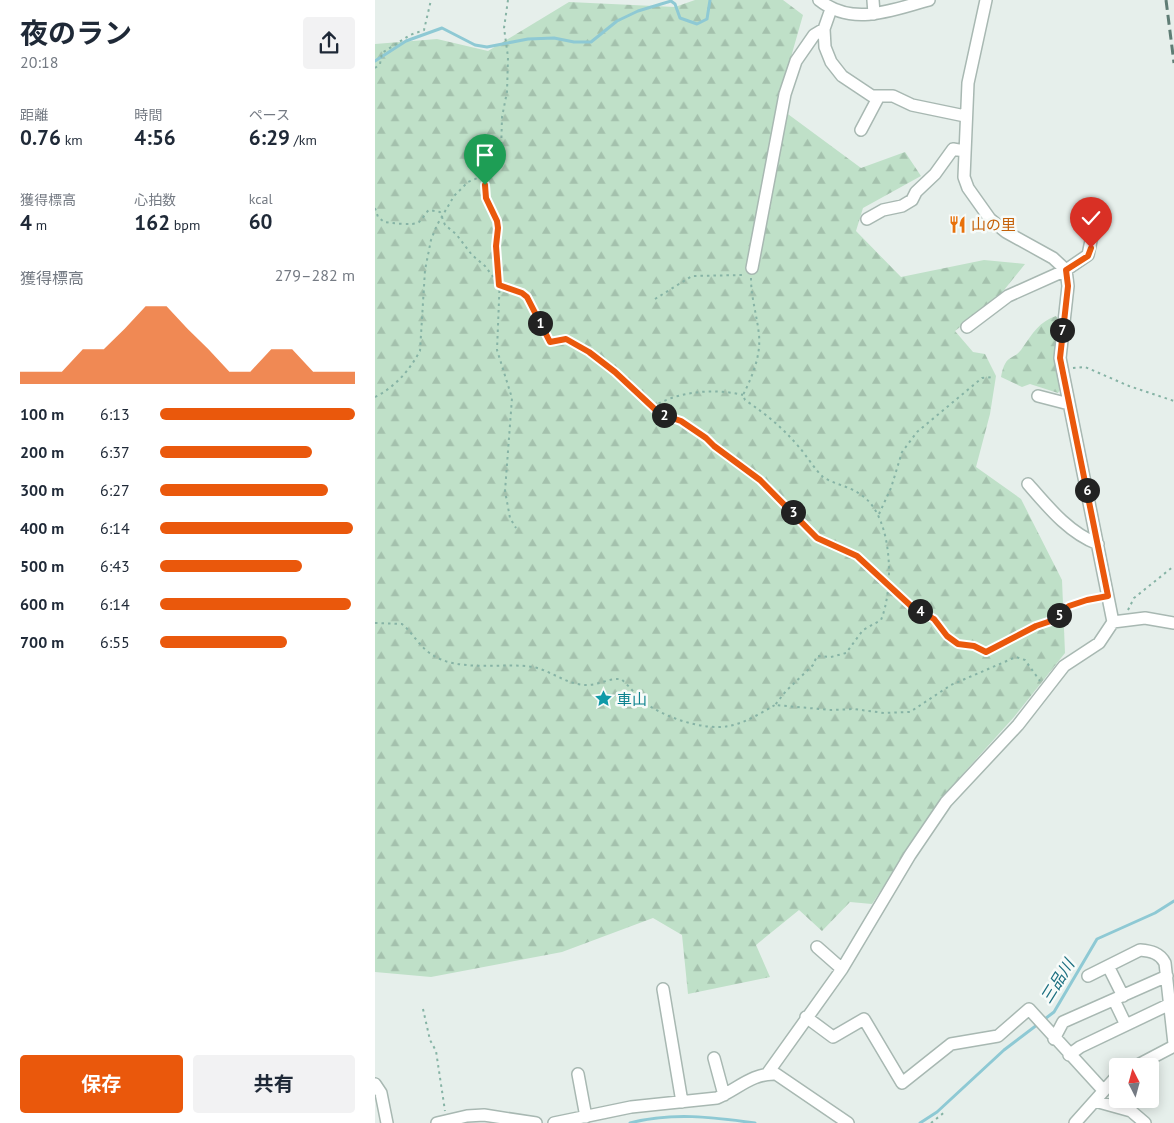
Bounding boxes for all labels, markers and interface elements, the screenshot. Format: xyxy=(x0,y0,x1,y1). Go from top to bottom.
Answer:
text: 夜のラン xyxy=(20,14,132,51)
button: share xyxy=(303,17,355,69)
text: 20:18 xyxy=(20,52,58,72)
text: 距離 xyxy=(20,106,48,124)
text: 時間 xyxy=(134,106,162,124)
text: ペース xyxy=(249,106,290,124)
text: 0.76 xyxy=(20,124,61,151)
text: 4:56 xyxy=(134,124,176,151)
text: 6:29 xyxy=(249,124,290,151)
text: km xyxy=(61,131,83,149)
text: /km xyxy=(290,131,317,149)
pin xyxy=(464,134,506,185)
icon: arrive xyxy=(471,141,499,169)
text: kcal xyxy=(249,190,273,208)
text: 獲得標高 xyxy=(20,191,76,209)
text: 心拍数 xyxy=(134,191,176,209)
pin xyxy=(1070,197,1112,248)
icon: check xyxy=(1077,204,1105,232)
text: 60 xyxy=(249,208,272,235)
text: 4 xyxy=(20,209,32,236)
text: 162 xyxy=(134,209,170,236)
restaurant icon: 山の里 xyxy=(947,214,967,234)
place label: 山の里 xyxy=(971,215,1016,234)
text: m xyxy=(32,216,47,234)
text: bpm xyxy=(170,216,200,234)
text: 279–282 m xyxy=(275,265,355,285)
text: 獲得標高 xyxy=(20,268,84,288)
pin: 1 xyxy=(527,310,553,336)
text: 1 xyxy=(537,314,544,332)
pin: 7 xyxy=(1049,318,1075,342)
text: 7 xyxy=(1059,321,1066,339)
pin: 2 xyxy=(651,402,677,428)
text: 100 m xyxy=(20,404,64,424)
text: 6:13 xyxy=(100,404,130,424)
text: 2 xyxy=(661,406,668,424)
text: 200 m xyxy=(20,442,64,462)
text: 6:37 xyxy=(100,442,130,462)
pin: 6 xyxy=(1075,478,1099,502)
text: 300 m xyxy=(20,480,64,500)
text: 6:27 xyxy=(100,480,130,500)
text: 6 xyxy=(1084,481,1091,499)
pin: 3 xyxy=(781,500,805,524)
text: 3 xyxy=(790,503,797,521)
text: 400 m xyxy=(20,518,64,538)
text: 6:14 xyxy=(100,518,130,538)
text: 500 m xyxy=(20,556,64,576)
text: 6:43 xyxy=(100,556,130,576)
text: 600 m xyxy=(20,594,64,614)
text: 6:14 xyxy=(100,594,130,614)
pin: 4 xyxy=(907,598,933,624)
text: 4 xyxy=(917,602,924,620)
pin: 5 xyxy=(1047,602,1071,628)
text: 5 xyxy=(1056,606,1063,624)
text: 700 m xyxy=(20,632,64,652)
text: 6:55 xyxy=(100,632,130,652)
place icon: 車山 xyxy=(593,689,613,709)
place label: 車山 xyxy=(617,690,647,709)
water label: 三品川 xyxy=(1036,954,1079,1007)
button: 保存 xyxy=(20,1055,183,1113)
button: 共有 xyxy=(193,1055,355,1113)
north arrow xyxy=(1109,1058,1159,1108)
map controls xyxy=(1109,1058,1159,1108)

